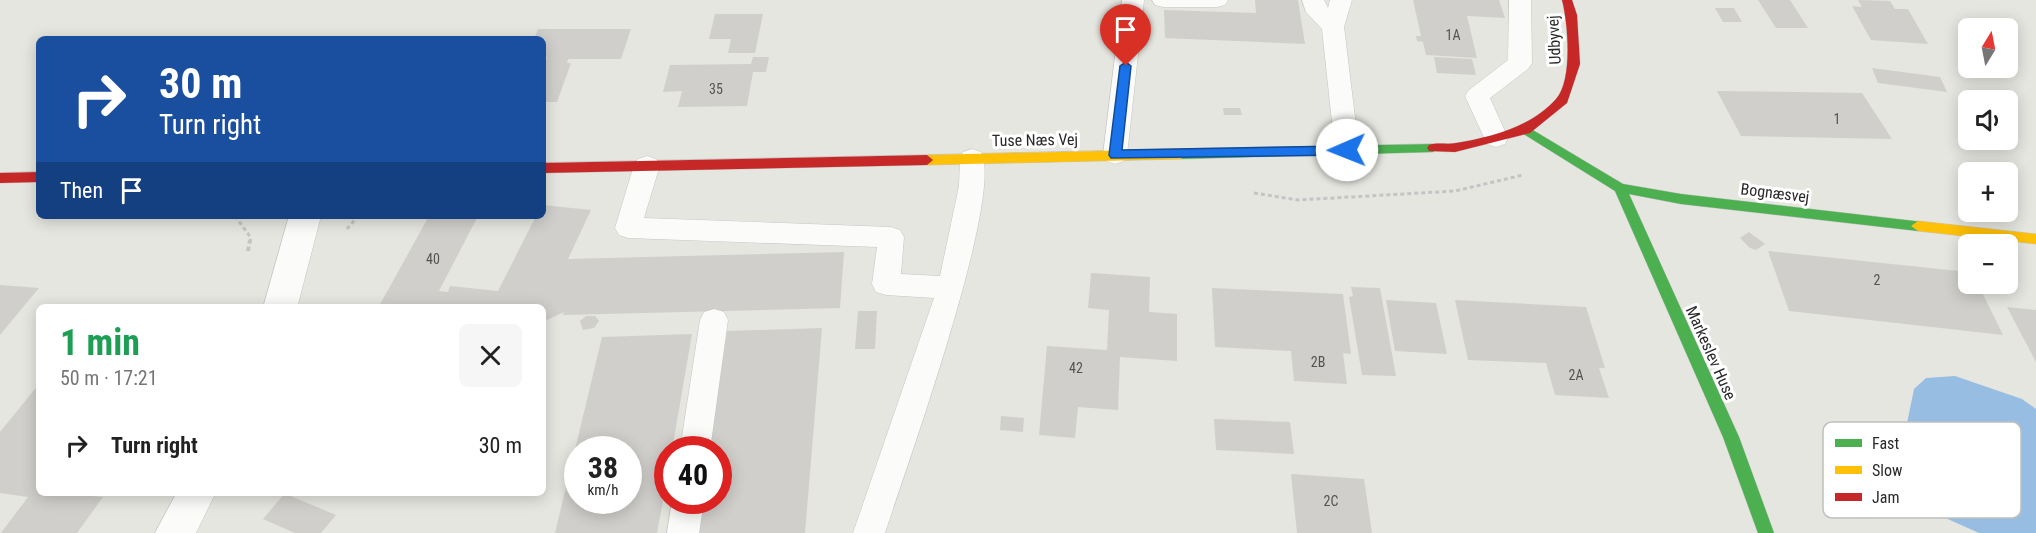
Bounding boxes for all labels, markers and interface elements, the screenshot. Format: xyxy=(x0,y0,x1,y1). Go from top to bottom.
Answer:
pin xyxy=(1100,4,1151,66)
icon: arrive xyxy=(1109,13,1142,46)
street label: Udbyvej xyxy=(1543,15,1565,65)
north arrow xyxy=(1958,18,2018,78)
map controls xyxy=(1958,18,2018,294)
house number: 1A xyxy=(1446,27,1460,43)
text: 30 m xyxy=(159,59,242,108)
icon: right xyxy=(60,60,138,138)
house number: 35 xyxy=(709,81,723,97)
button: sound xyxy=(1958,90,2018,150)
text: Turn right xyxy=(159,109,261,141)
house number: 1 xyxy=(1834,111,1840,127)
position arrow xyxy=(1315,118,1379,182)
street label: Tuse Næs Vej xyxy=(992,130,1078,150)
button: + xyxy=(1958,162,2018,222)
icon: arrive xyxy=(115,174,148,207)
text: Then xyxy=(60,178,103,203)
street label: Bognæsvej xyxy=(1740,179,1810,207)
button: − xyxy=(1958,234,2018,294)
house number: 40 xyxy=(426,251,440,267)
house number: 2 xyxy=(1874,272,1881,288)
street label: Markeslev Huse xyxy=(1682,303,1740,403)
text: 1 min xyxy=(60,322,140,364)
button: close xyxy=(459,324,522,387)
house number: 2B xyxy=(1311,354,1325,370)
house number: 42 xyxy=(1069,360,1083,376)
text: 50 m · 17:21 xyxy=(60,366,158,390)
house number: 2A xyxy=(1569,367,1583,383)
legend xyxy=(1823,422,2021,518)
icon: right xyxy=(60,429,93,462)
text: Turn right xyxy=(111,433,198,458)
text: 30 m xyxy=(479,433,522,458)
text: Fast xyxy=(1872,434,1899,453)
speed limit sign: 40 xyxy=(654,436,732,514)
text: 38 xyxy=(588,450,618,485)
text: Slow xyxy=(1872,461,1902,480)
text: km/h xyxy=(588,481,618,499)
text: Jam xyxy=(1872,488,1899,507)
house number: 2C xyxy=(1324,493,1338,509)

